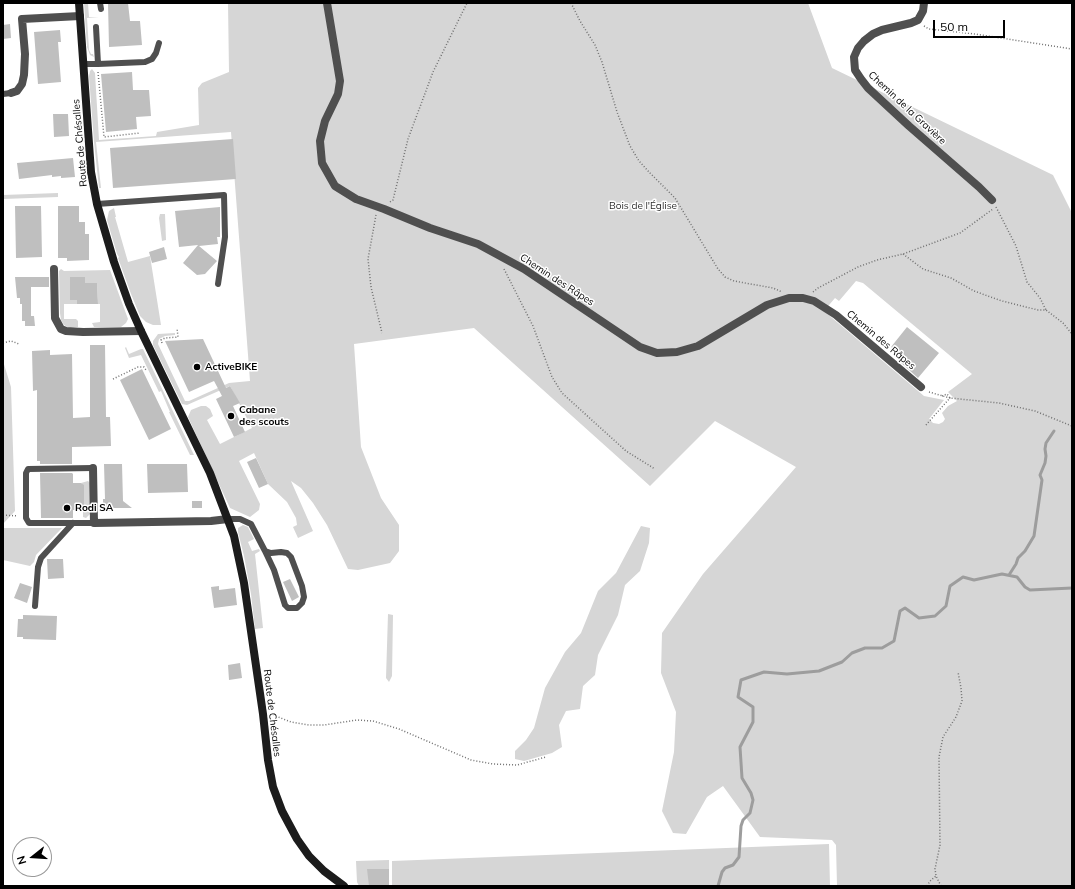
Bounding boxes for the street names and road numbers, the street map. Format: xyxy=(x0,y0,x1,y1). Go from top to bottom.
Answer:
street label: Chemin de la Gravière xyxy=(866,69,948,147)
street label: Route de Chésalles xyxy=(70,99,90,187)
street label: Chemin des Râpes xyxy=(518,252,596,308)
street label: Chemin des Râpes xyxy=(844,308,918,372)
street label: Route de Chésalles xyxy=(261,669,283,757)

